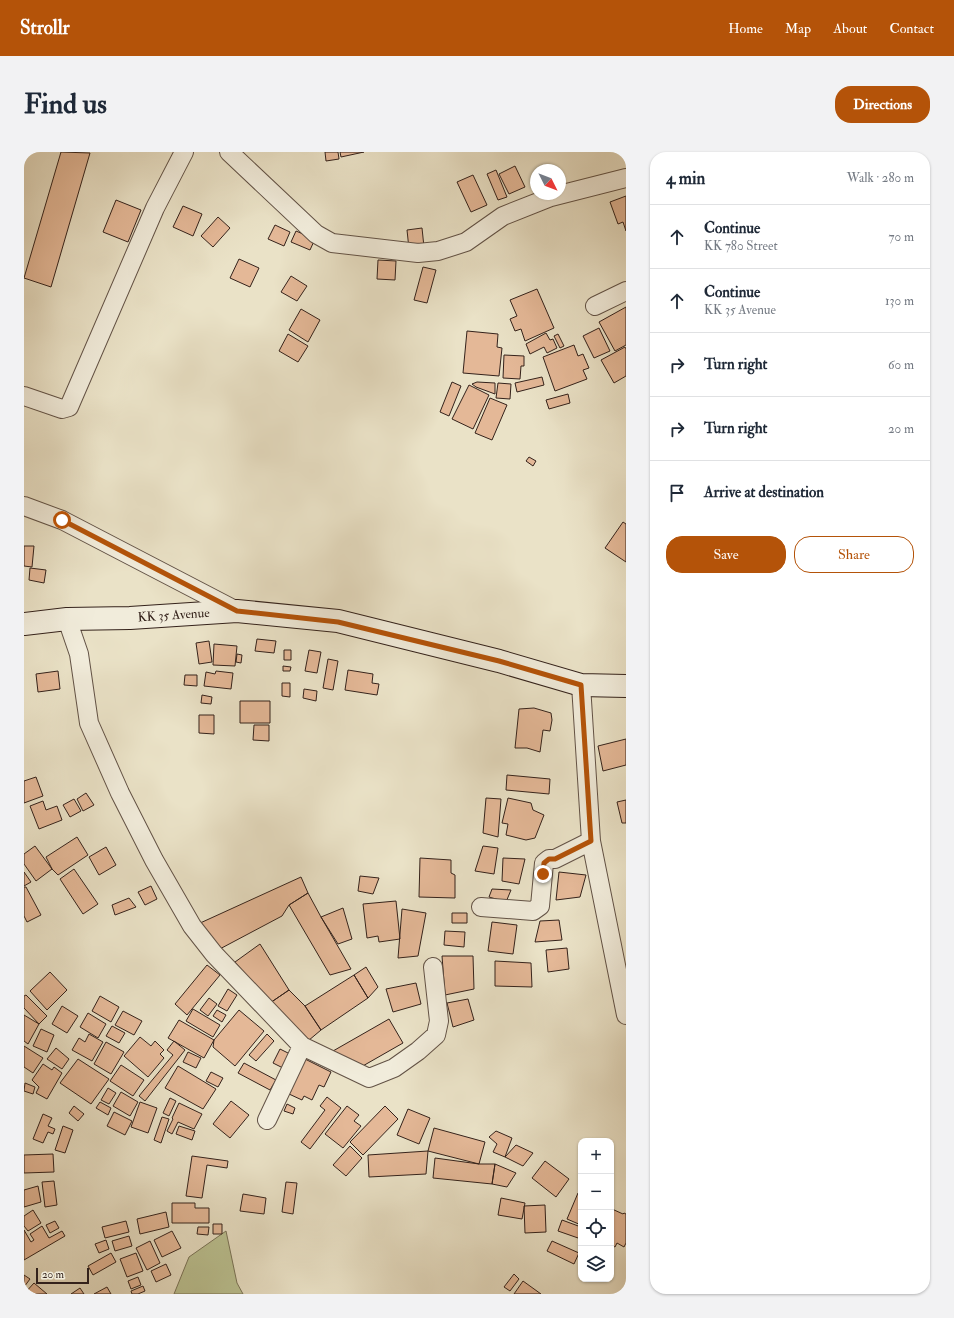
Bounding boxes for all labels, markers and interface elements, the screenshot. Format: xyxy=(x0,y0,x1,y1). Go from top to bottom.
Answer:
text: Strollr xyxy=(20,16,70,40)
text: Home xyxy=(728,20,763,37)
text: Map xyxy=(785,20,811,37)
text: About xyxy=(833,20,867,37)
text: Contact xyxy=(889,20,934,37)
button: Directions xyxy=(835,86,930,123)
text: Find us xyxy=(24,87,107,122)
north arrow xyxy=(530,164,566,200)
text: 4 min xyxy=(666,168,705,189)
text: Walk · 280 m xyxy=(847,170,914,186)
text: Continue xyxy=(704,219,760,238)
icon: ahead xyxy=(666,226,688,248)
text: 70 m xyxy=(889,229,914,245)
text: KK 780 Street xyxy=(704,238,778,254)
text: Continue xyxy=(704,283,760,302)
icon: ahead xyxy=(666,290,688,312)
text: 130 m xyxy=(885,293,914,309)
text: KK 35 Avenue xyxy=(704,302,776,318)
icon: right xyxy=(666,354,688,376)
text: Turn right xyxy=(704,355,767,374)
text: 60 m xyxy=(888,357,914,373)
icon: right xyxy=(666,418,688,440)
text: Turn right xyxy=(704,419,767,438)
text: 20 m xyxy=(888,421,914,437)
icon: arrive xyxy=(666,482,688,504)
text: Arrive at destination xyxy=(704,483,824,502)
route start xyxy=(53,511,71,529)
button: Save xyxy=(666,536,786,573)
button: Share xyxy=(794,536,914,573)
street label: KK 35 Avenue xyxy=(137,605,211,625)
route end xyxy=(534,865,552,883)
map controls xyxy=(578,1138,614,1282)
button: + xyxy=(578,1138,614,1174)
button: − xyxy=(578,1174,614,1210)
button: locate xyxy=(578,1210,614,1246)
button: layers xyxy=(578,1246,614,1282)
scale bar xyxy=(36,1266,89,1285)
text: 20 m xyxy=(42,1268,64,1281)

